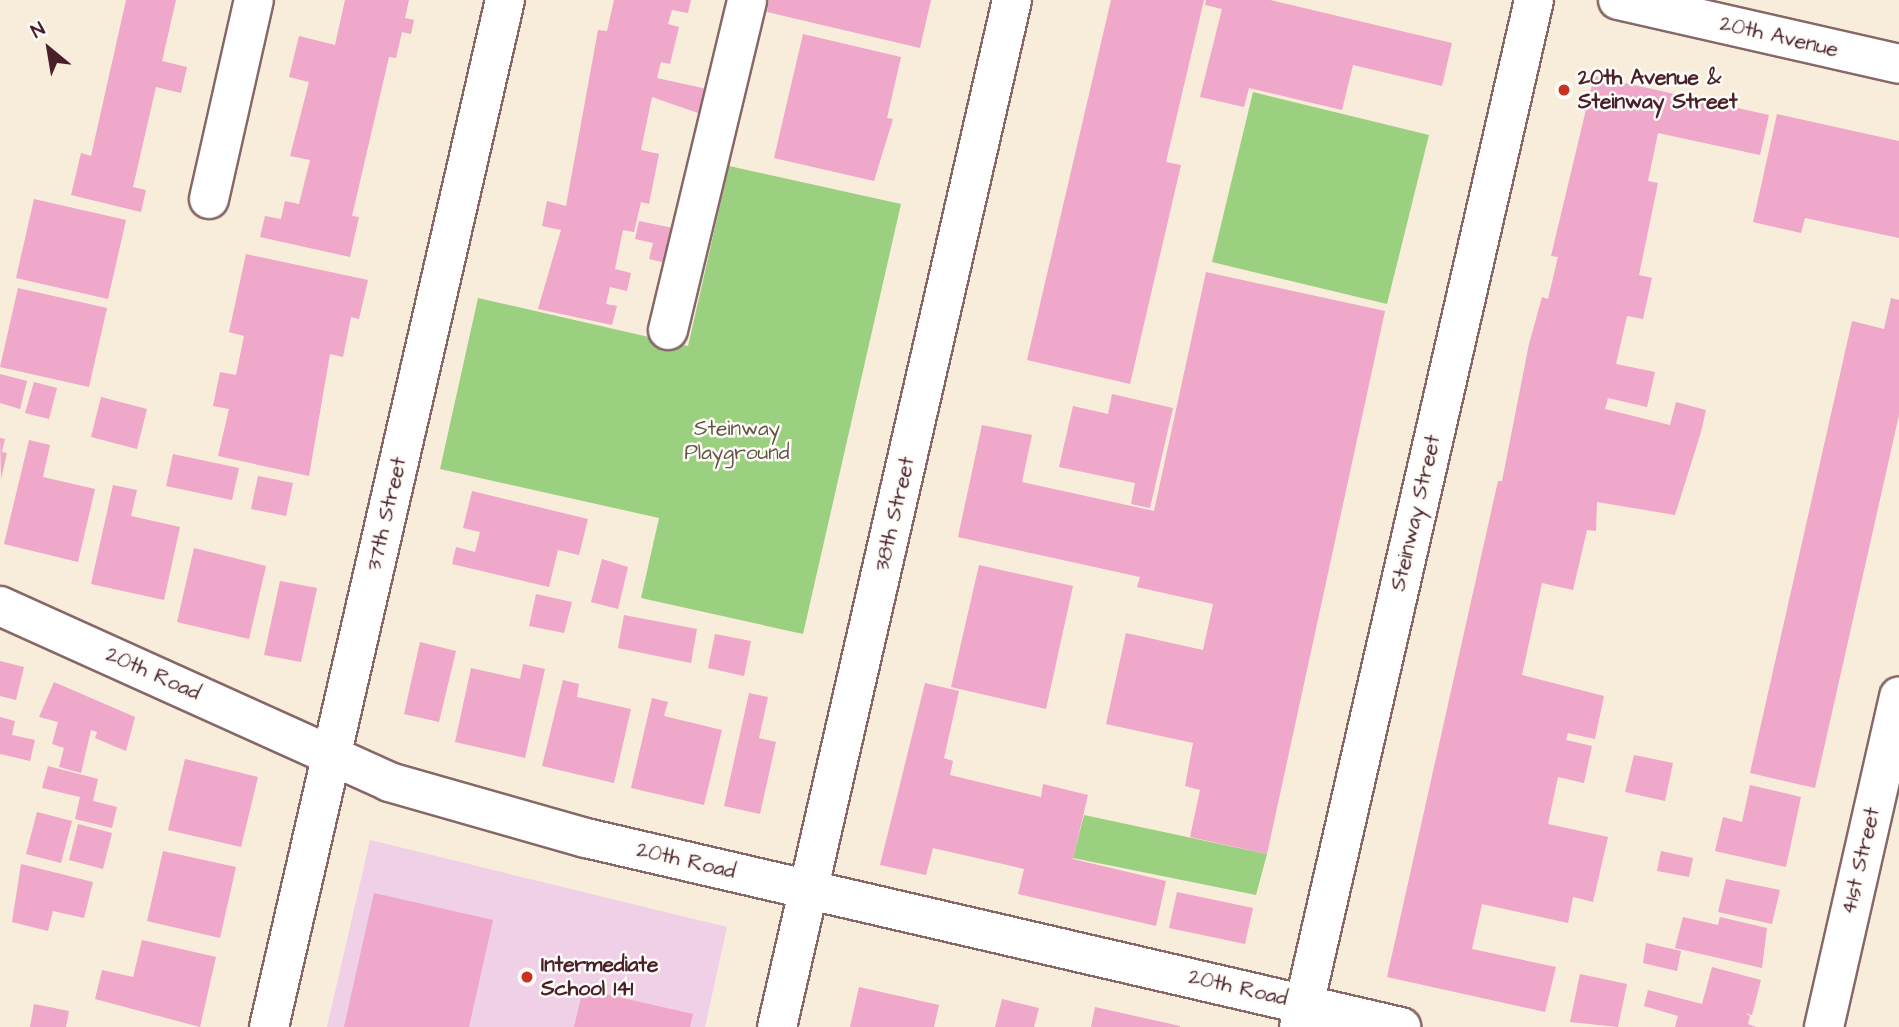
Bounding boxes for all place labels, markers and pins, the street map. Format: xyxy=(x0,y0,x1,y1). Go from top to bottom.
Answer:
place label: 20th Avenue & Steinway Street xyxy=(1578,65,1737,115)
marker: 20th Avenue & Steinway Street xyxy=(1556,82,1572,98)
place label: Intermediate School 141 xyxy=(541,952,658,1002)
marker: Intermediate School 141 xyxy=(519,969,535,985)

